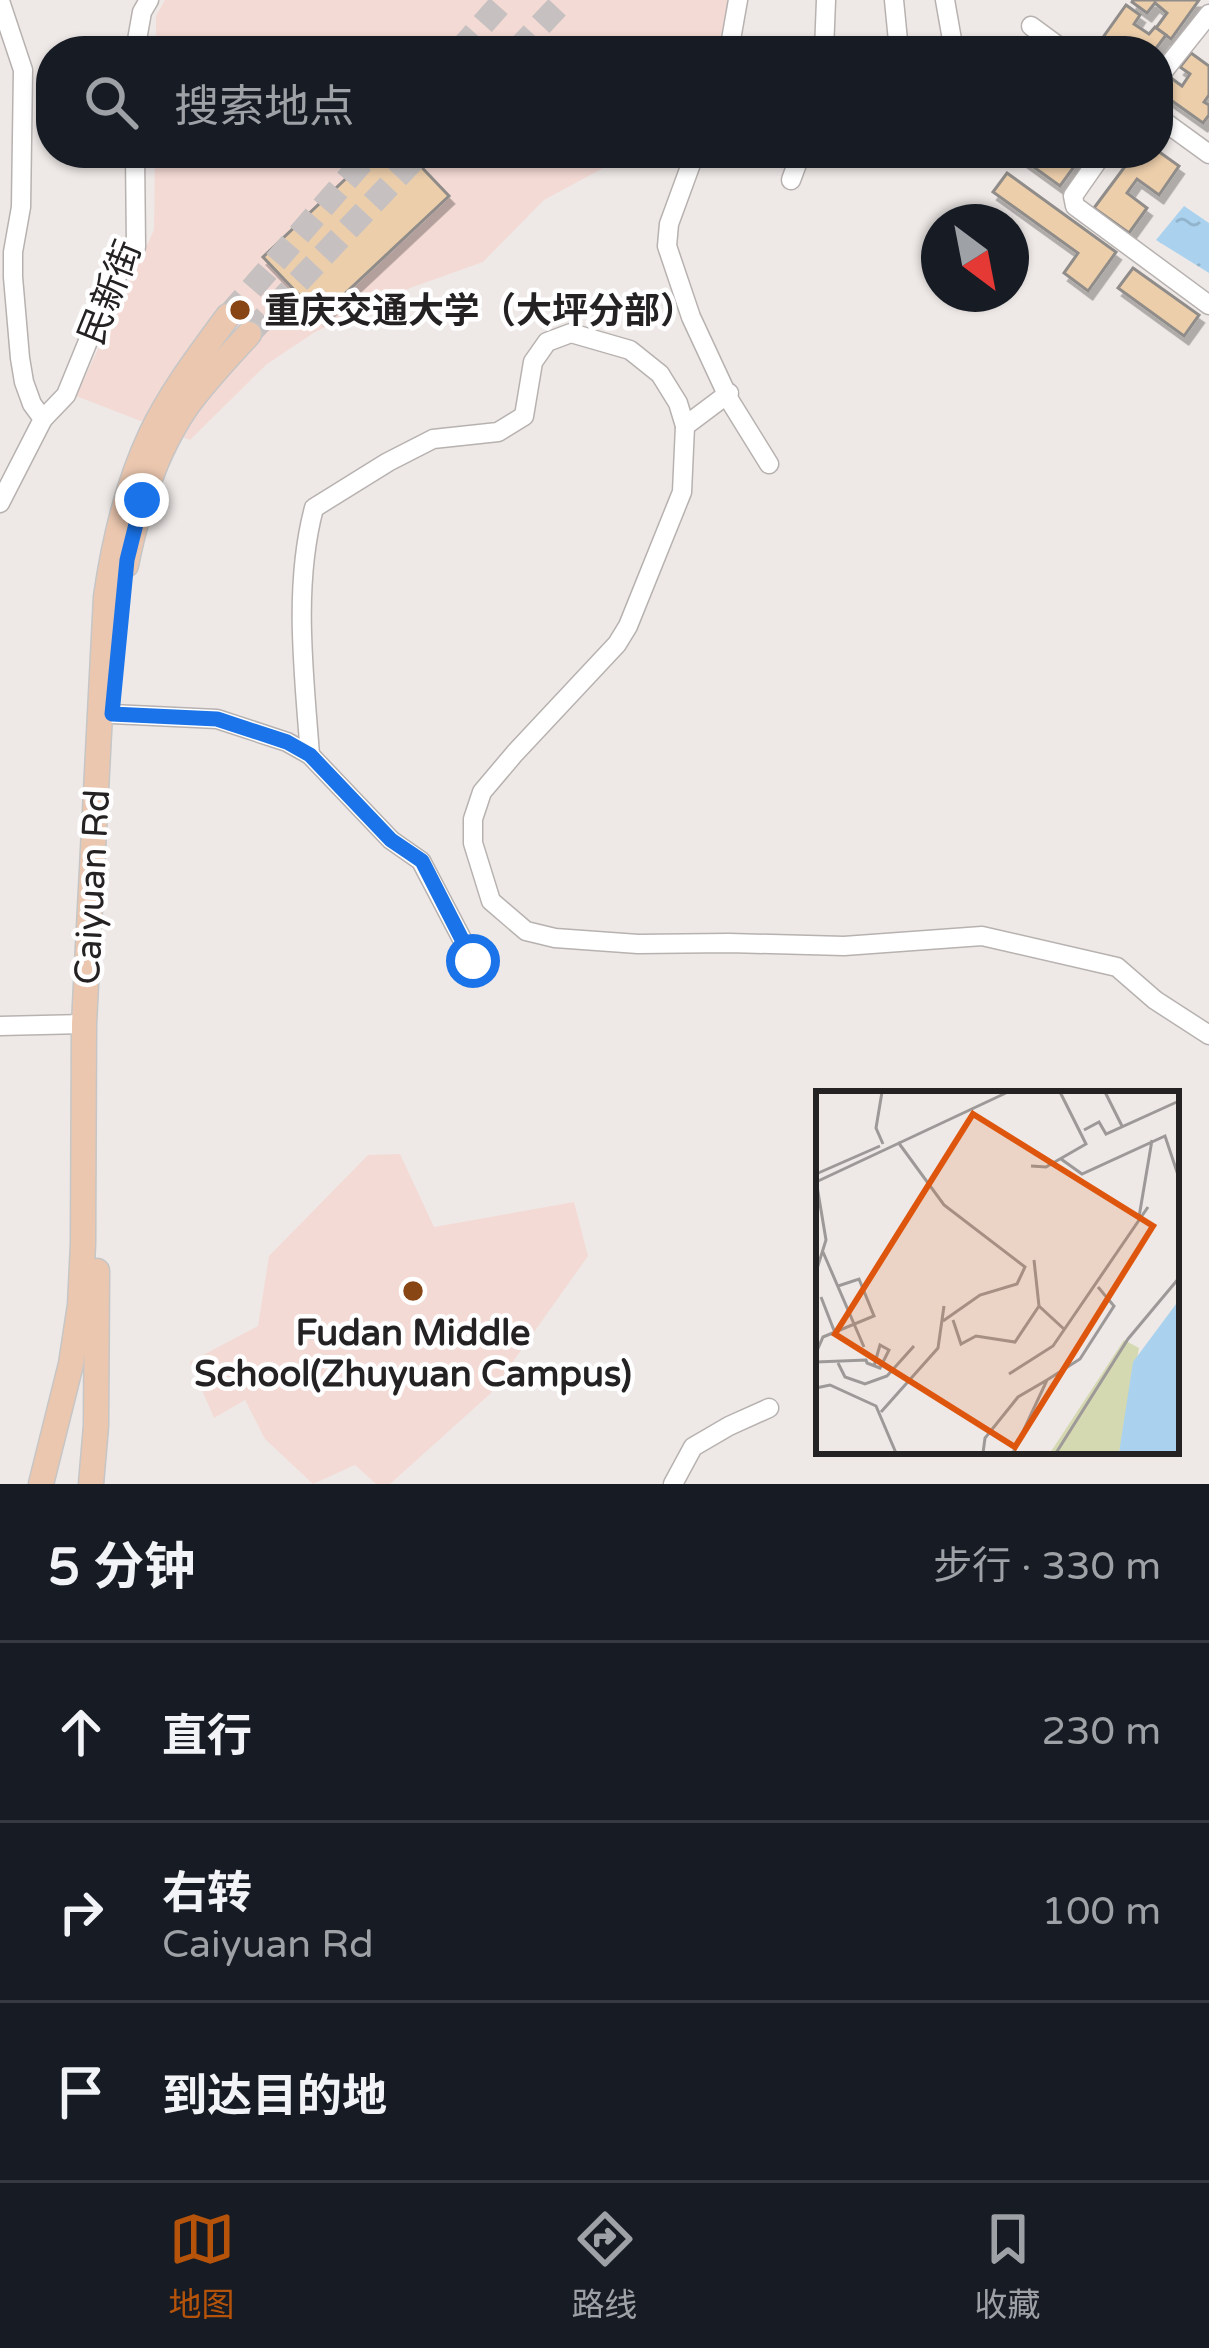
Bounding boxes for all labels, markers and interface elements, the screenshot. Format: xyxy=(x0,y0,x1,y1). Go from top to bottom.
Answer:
search box xyxy=(36,36,1173,168)
icon: search xyxy=(78,69,144,135)
text: 搜索地点 xyxy=(174,81,354,135)
north arrow xyxy=(921,204,1029,312)
street label: 民新街 xyxy=(70,234,151,351)
place label: 重庆交通大学（大坪分部） xyxy=(264,290,696,333)
marker: 重庆交通大学（大坪分部） xyxy=(227,297,253,323)
route end xyxy=(115,473,169,527)
street label: Caiyuan Rd xyxy=(66,788,119,986)
route start xyxy=(446,934,500,988)
inset map xyxy=(816,1091,1179,1454)
marker: Fudan Middle School(Zhuyuan Campus) xyxy=(400,1278,426,1304)
place label: Fudan Middle School(Zhuyuan Campus) xyxy=(194,1312,632,1396)
text: 5 分钟 xyxy=(48,1537,195,1599)
text: 步行 · 330 m xyxy=(933,1543,1161,1590)
icon: ahead xyxy=(48,1699,114,1765)
text: 230 m xyxy=(1042,1708,1161,1755)
text: 直行 xyxy=(162,1710,252,1764)
text: 右转 xyxy=(162,1867,252,1921)
icon: right xyxy=(48,1879,114,1945)
text: 100 m xyxy=(1042,1888,1161,1935)
text: Caiyuan Rd xyxy=(162,1921,374,1968)
icon: arrive xyxy=(48,2059,114,2125)
text: 到达目的地 xyxy=(162,2070,387,2124)
tab: 地图 xyxy=(169,2206,235,2326)
tab: 路线 xyxy=(572,2206,638,2326)
tab: 收藏 xyxy=(975,2206,1041,2326)

